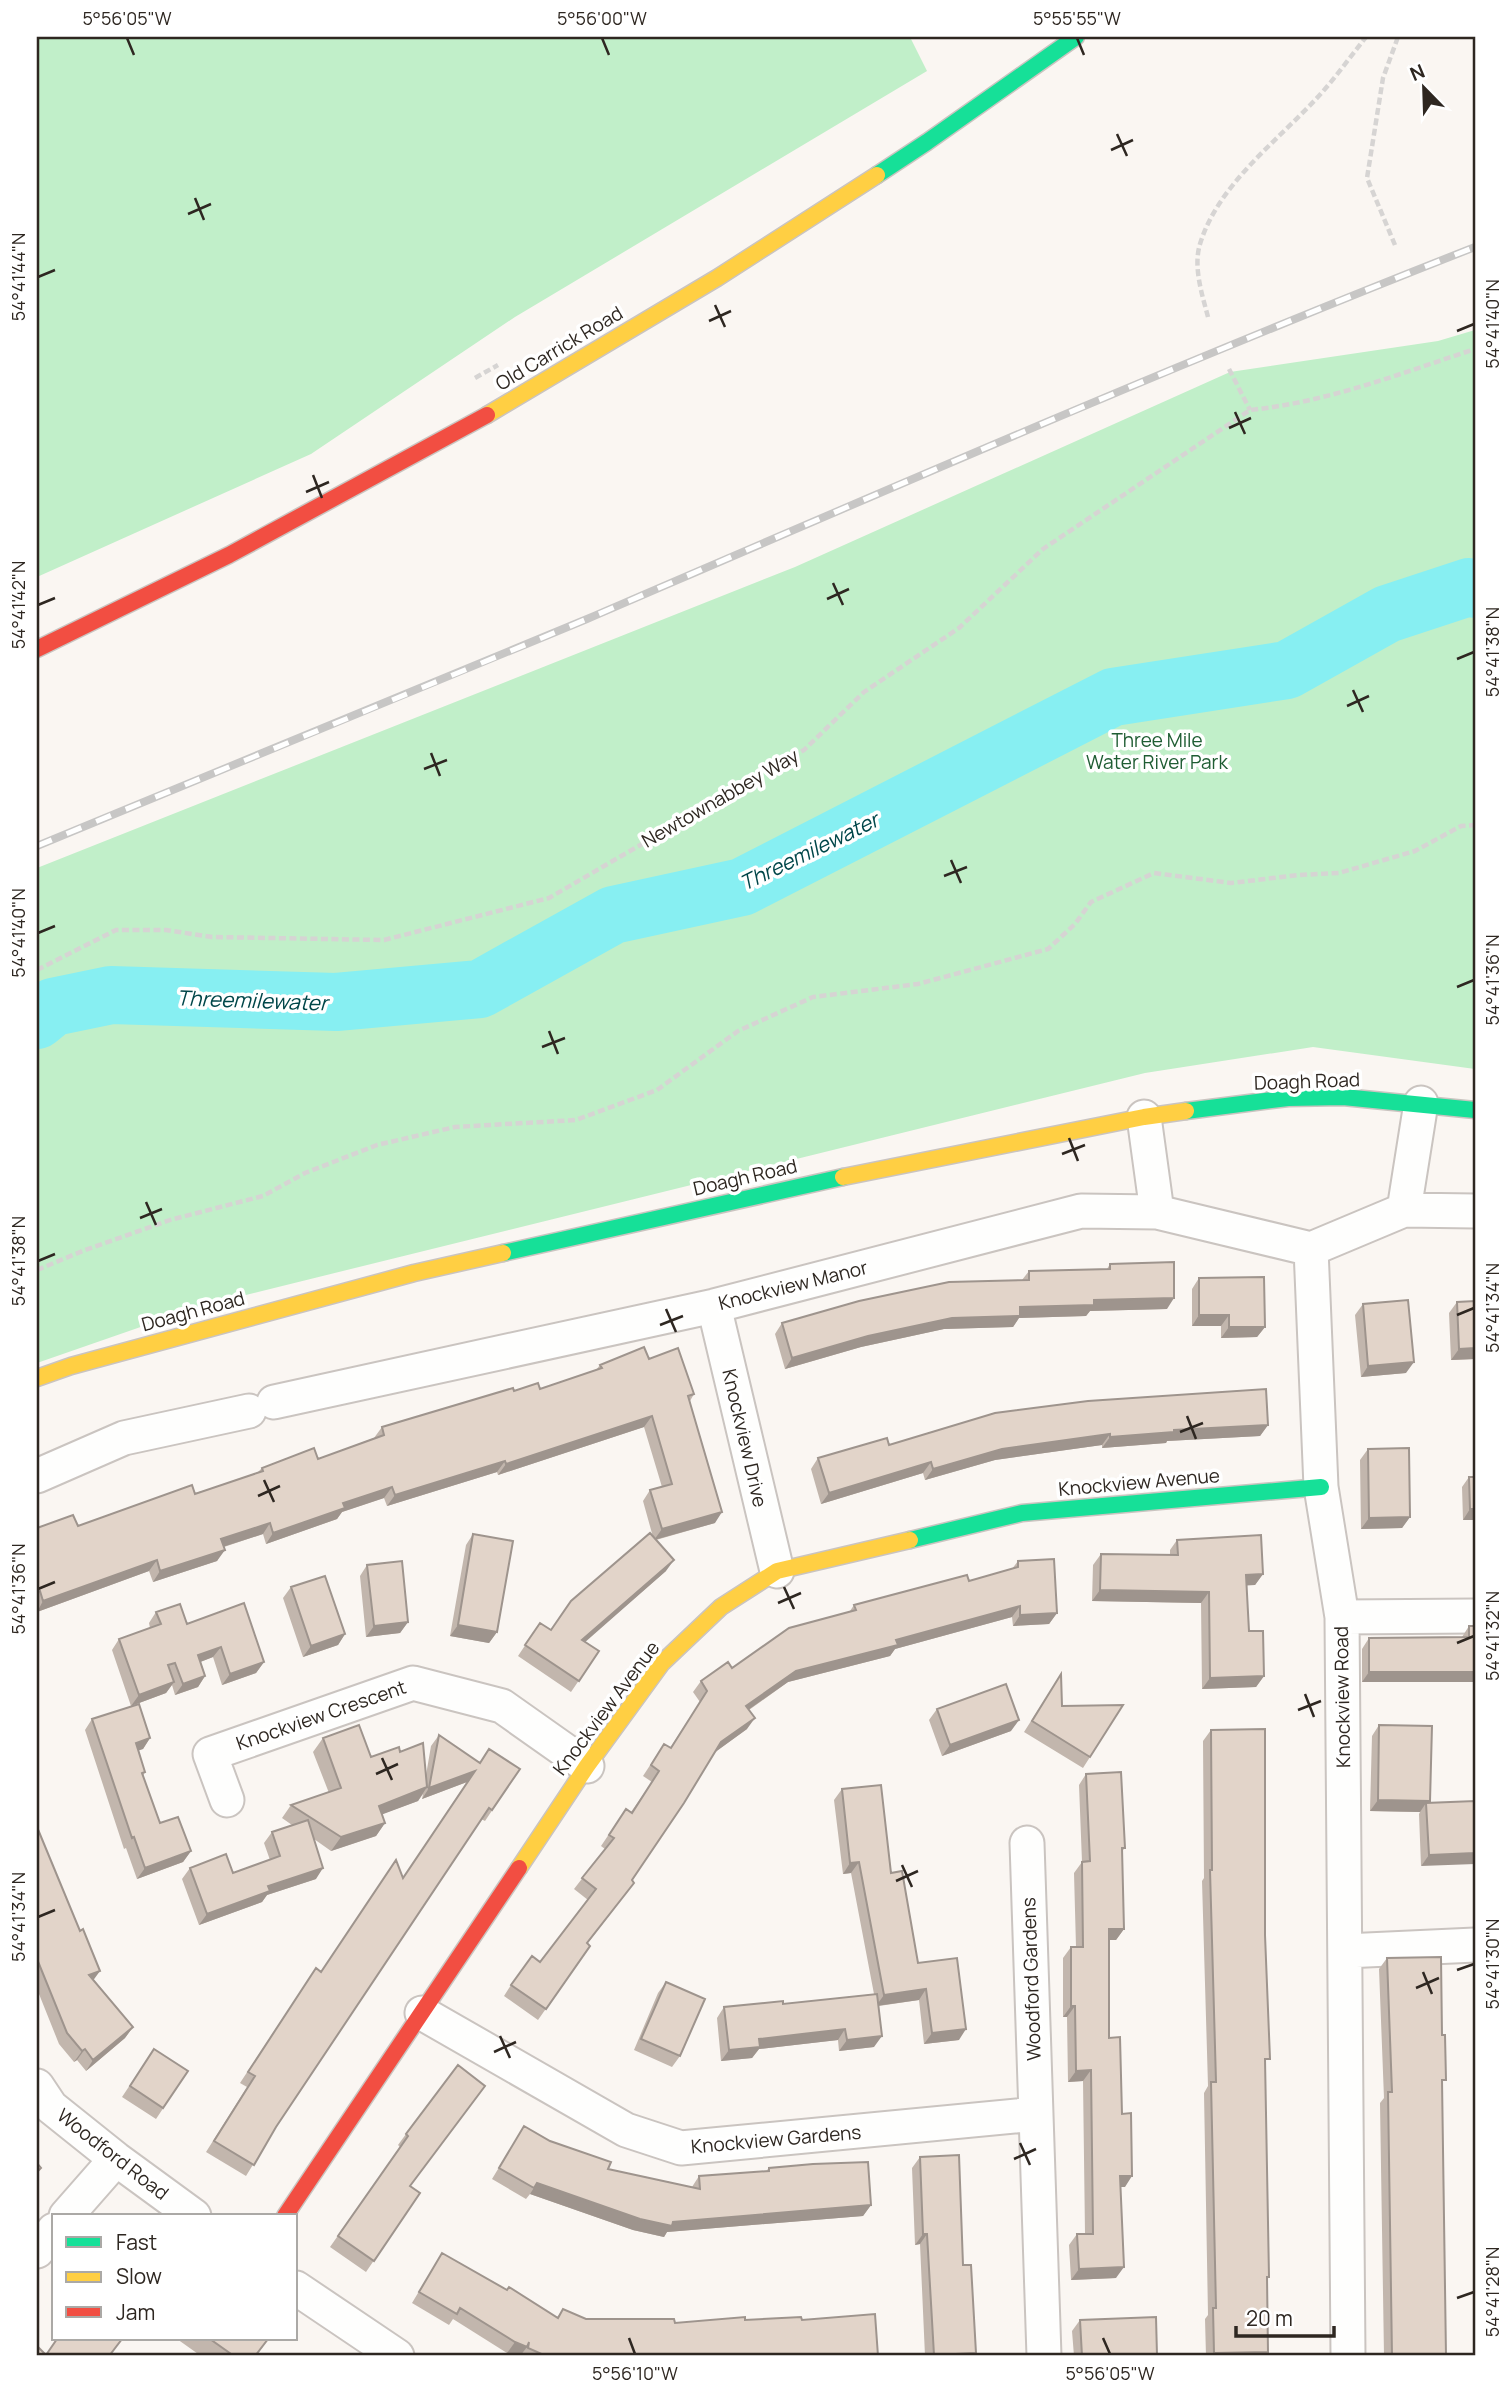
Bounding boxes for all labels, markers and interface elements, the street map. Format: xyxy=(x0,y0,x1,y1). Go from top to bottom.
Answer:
text: 5°56'05"W xyxy=(82,6,172,30)
text: 5°56'00"W xyxy=(557,6,647,30)
text: 5°55'55"W xyxy=(1033,6,1121,30)
north arrow xyxy=(1390,52,1460,122)
text: N xyxy=(1406,58,1429,87)
text: 54°41'44"N xyxy=(6,233,30,321)
text: 54°41'40"N xyxy=(1480,279,1504,369)
street label: Old Carrick Road xyxy=(490,300,628,396)
text: 54°41'42"N xyxy=(6,561,30,649)
text: 54°41'38"N xyxy=(1480,607,1504,697)
park label: Three Mile Water River Park xyxy=(1086,727,1228,775)
street label: Newtownabbey Way xyxy=(637,742,803,854)
water label: Threemilewater xyxy=(735,804,885,897)
text: 54°41'40"N xyxy=(6,888,30,978)
text: 54°41'36"N xyxy=(1480,934,1504,1026)
water label: Threemilewater xyxy=(176,983,330,1017)
street label: Doagh Road xyxy=(1254,1066,1360,1096)
street label: Doagh Road xyxy=(690,1152,800,1202)
text: 54°41'38"N xyxy=(6,1216,30,1306)
street label: Knockview Manor xyxy=(716,1254,870,1316)
text: 54°41'34"N xyxy=(1480,1263,1504,1353)
street label: Doagh Road xyxy=(138,1285,248,1337)
street label: Knockview Drive xyxy=(716,1366,774,1510)
street label: Knockview Avenue xyxy=(1057,1462,1221,1502)
text: 54°41'36"N xyxy=(6,1543,30,1635)
text: 54°41'32"N xyxy=(1480,1591,1504,1681)
street label: Knockview Road xyxy=(1328,1626,1356,1768)
street label: Knockview Avenue xyxy=(547,1636,665,1780)
street label: Knockview Crescent xyxy=(233,1674,409,1756)
text: 54°41'34"N xyxy=(6,1872,30,1962)
street label: Woodford Gardens xyxy=(1015,1897,1047,2061)
text: 54°41'30"N xyxy=(1480,1919,1504,2009)
street label: Woodford Road xyxy=(52,2102,174,2206)
street label: Knockview Gardens xyxy=(690,2119,862,2159)
legend xyxy=(52,2214,298,2340)
text: Fast xyxy=(116,2228,157,2256)
text: 54°41'28"N xyxy=(1480,2247,1504,2337)
text: Slow xyxy=(116,2262,162,2290)
scale bar xyxy=(1236,2295,1334,2339)
text: Jam xyxy=(116,2298,155,2326)
text: 20 m xyxy=(1246,2304,1293,2332)
text: 5°56'10"W xyxy=(592,2361,678,2385)
text: 5°56'05"W xyxy=(1065,2361,1155,2385)

